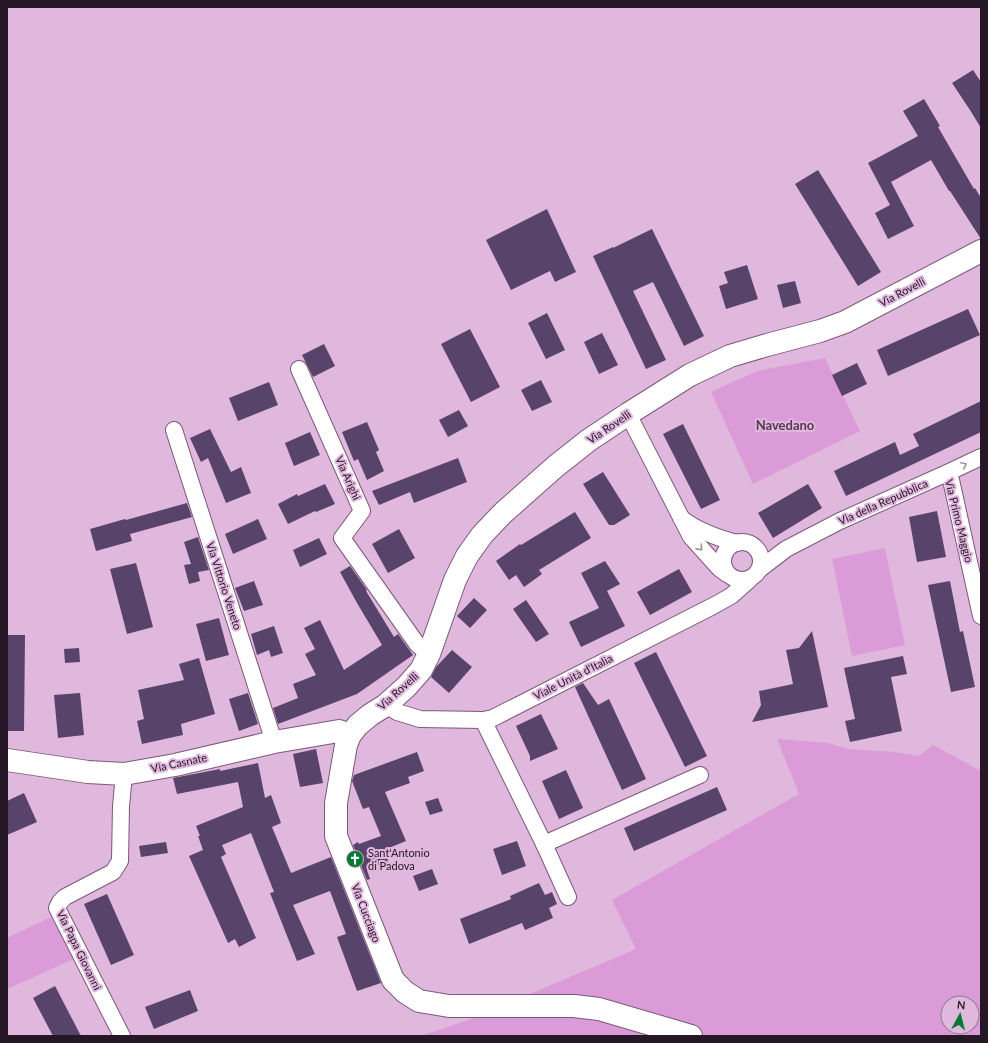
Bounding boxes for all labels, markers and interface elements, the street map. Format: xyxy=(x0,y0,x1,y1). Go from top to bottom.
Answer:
street label: Via Rovelli xyxy=(877,274,927,309)
street label: Via Rovelli xyxy=(584,407,633,446)
district label: Navedano xyxy=(756,417,815,433)
street label: Via Arighi xyxy=(333,454,364,502)
one-way arrow xyxy=(960,462,967,470)
street label: Via della Repubblica xyxy=(836,476,930,527)
street label: Via Primo Maggio xyxy=(943,478,976,564)
street label: Via Vittorio Veneto xyxy=(204,540,245,631)
one-way arrow xyxy=(696,543,703,550)
street label: Viale Unità d'Italia xyxy=(531,651,615,702)
street label: Via Rovelli xyxy=(375,669,421,712)
street label: Via Casnate xyxy=(150,750,208,775)
place label: Sant'Antonio di Padova xyxy=(368,846,430,872)
church icon: Sant'Antonio di Padova xyxy=(345,849,365,869)
street label: Via Cucciago xyxy=(349,881,384,944)
street label: Via Papa Giovanni xyxy=(54,908,105,992)
north arrow xyxy=(940,995,980,1035)
text: N xyxy=(956,998,966,1012)

